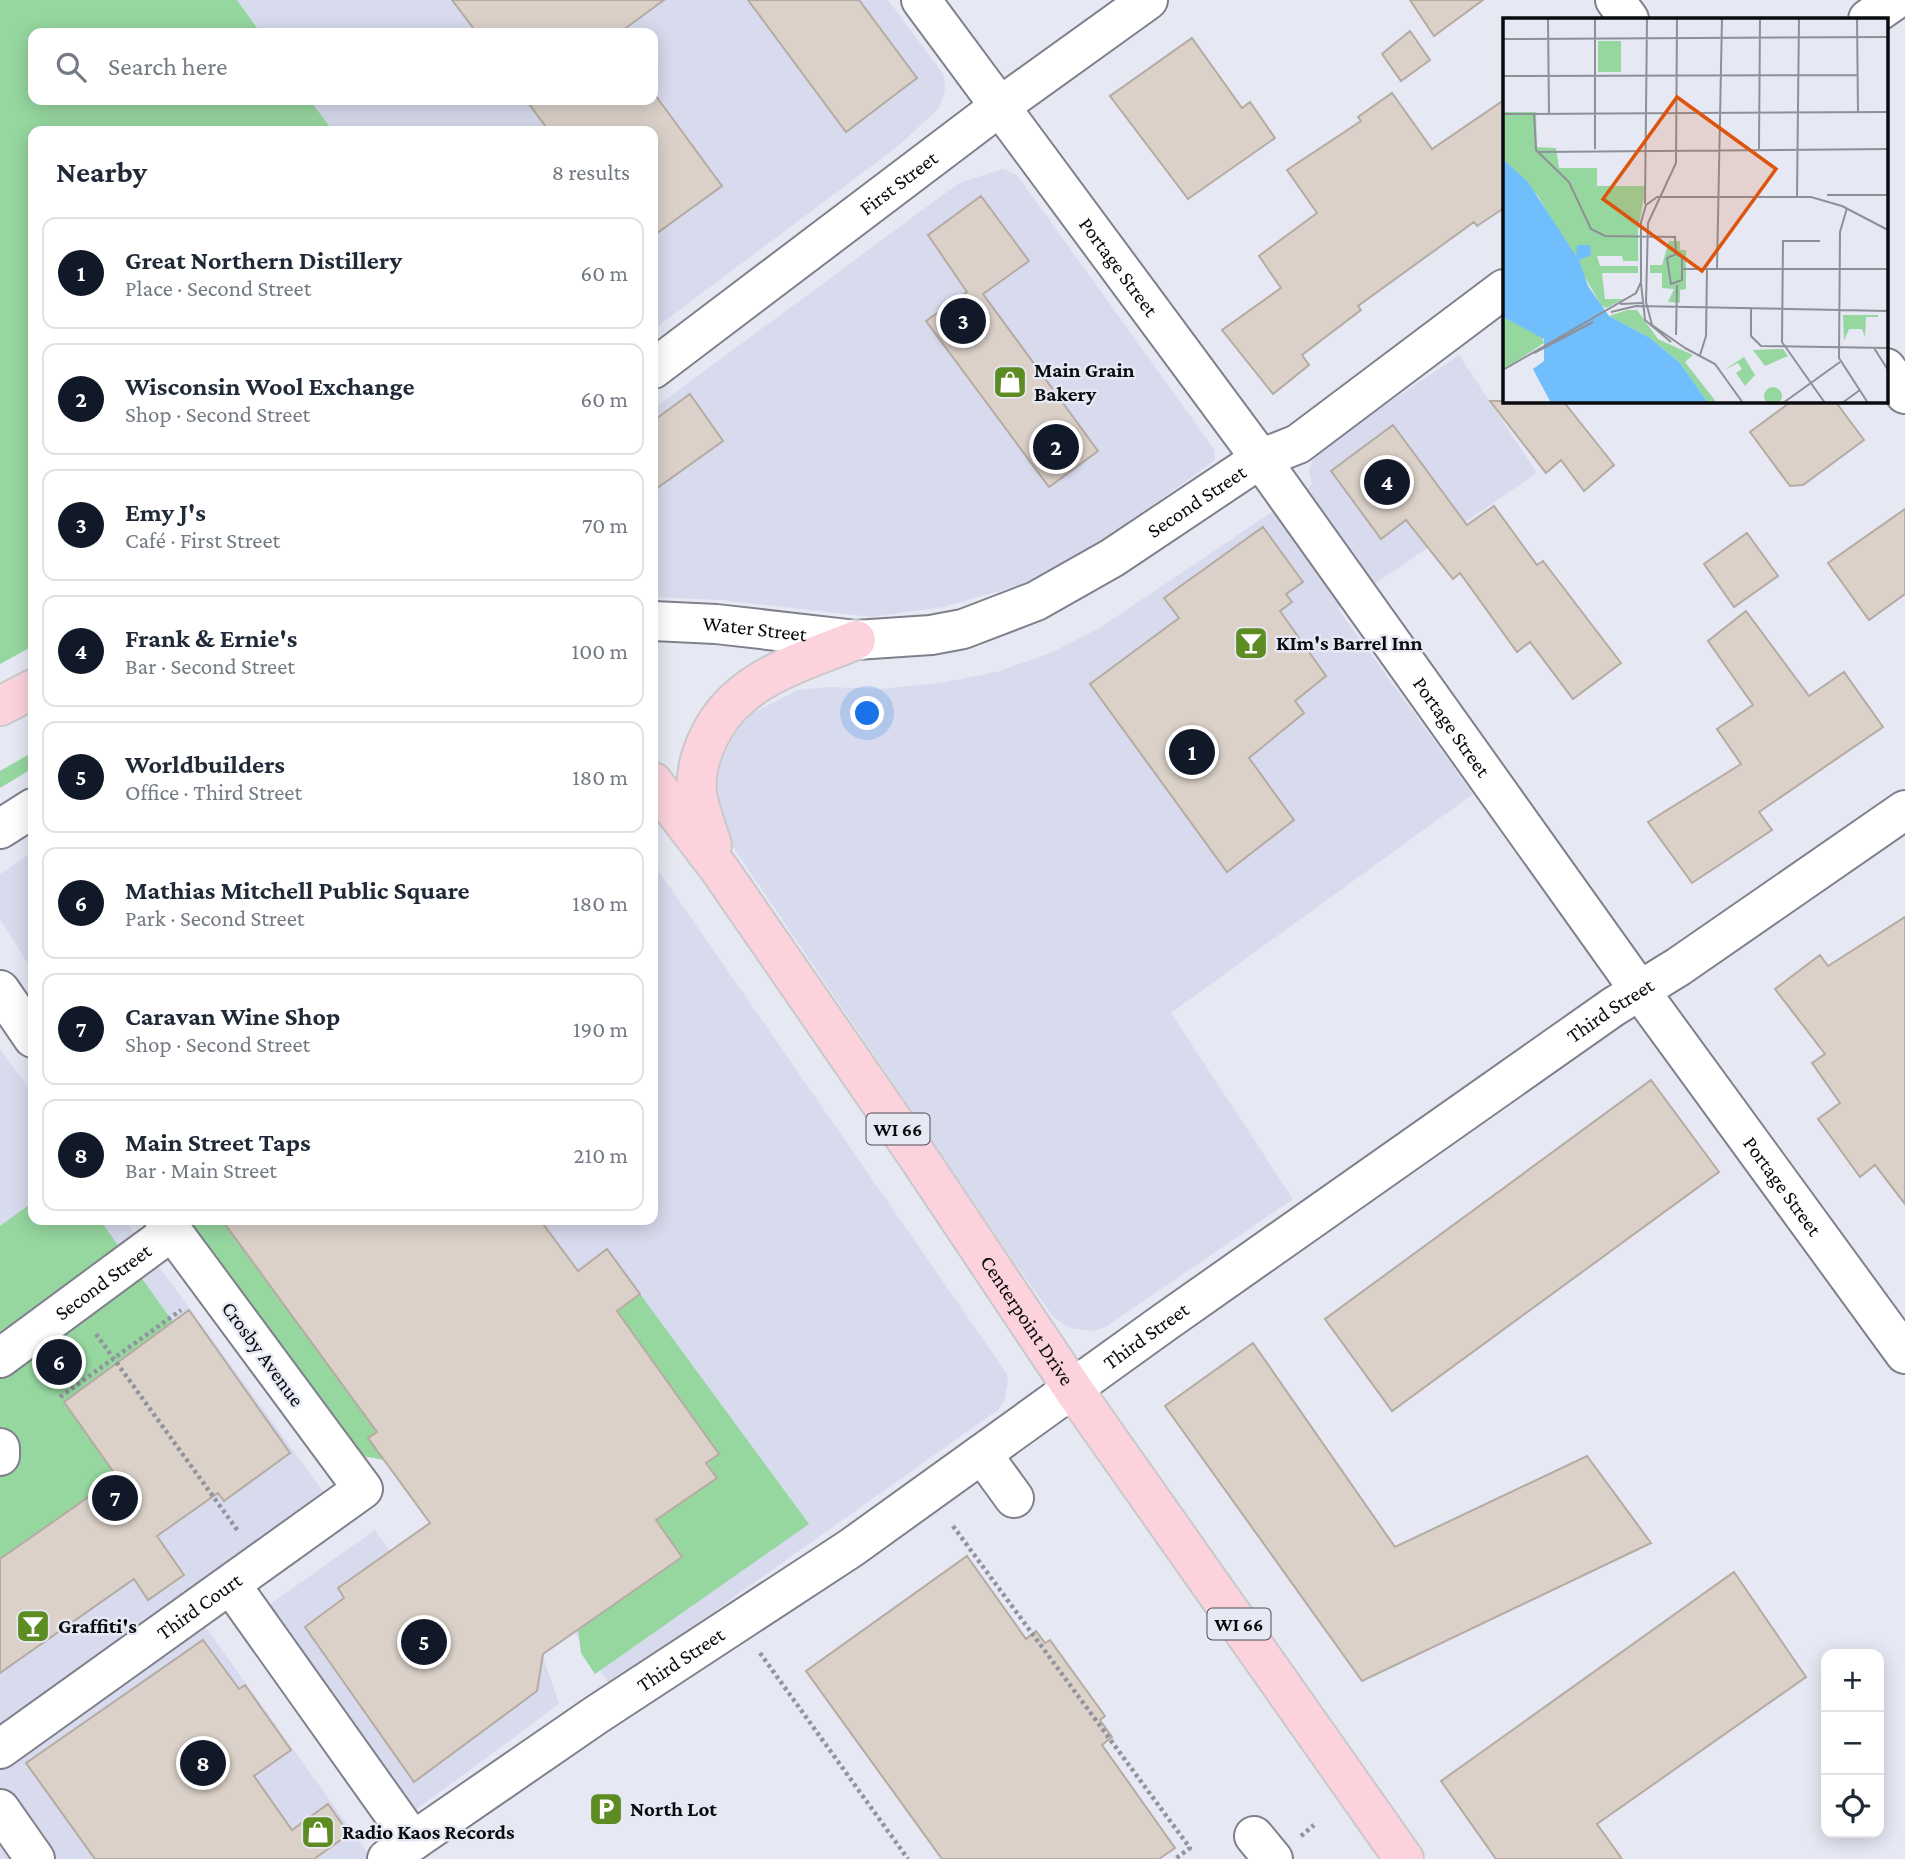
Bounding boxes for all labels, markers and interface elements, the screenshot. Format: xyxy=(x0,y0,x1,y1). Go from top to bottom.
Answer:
inset map xyxy=(1503,18,1888,402)
search box xyxy=(28,28,658,105)
icon: search xyxy=(52,48,90,86)
text: Search here xyxy=(108,52,227,81)
street label: First Street xyxy=(855,145,943,220)
text: Nearby xyxy=(56,155,147,188)
text: 8 results xyxy=(552,159,630,185)
street label: Portage Street xyxy=(1074,213,1164,322)
text: Great Northern Distillery xyxy=(125,246,402,275)
text: 1 xyxy=(77,260,85,286)
text: 60 m xyxy=(581,260,628,286)
text: Place · Second Street xyxy=(125,275,311,301)
pin: 3 xyxy=(940,295,986,347)
place label: Main Grain Bakery xyxy=(1034,358,1135,406)
shop icon: Main Grain Bakery xyxy=(991,363,1029,401)
text: Wisconsin Wool Exchange xyxy=(125,372,415,401)
text: 2 xyxy=(75,386,87,412)
text: 60 m xyxy=(581,386,628,412)
text: Shop · Second Street xyxy=(125,401,310,427)
pin: 2 xyxy=(1033,421,1079,473)
pin: 4 xyxy=(1364,456,1410,508)
street label: Second Street xyxy=(1143,459,1251,543)
text: Emy J's xyxy=(125,498,206,527)
text: 3 xyxy=(75,512,87,538)
text: 70 m xyxy=(582,512,628,538)
text: Café · First Street xyxy=(125,527,280,553)
street label: Water Street xyxy=(702,611,809,646)
text: Frank & Ernie's xyxy=(125,624,297,653)
bar icon: KIm's Barrel Inn xyxy=(1232,624,1270,662)
place label: KIm's Barrel Inn xyxy=(1276,631,1423,655)
text: 4 xyxy=(75,638,87,664)
text: 100 m xyxy=(572,638,628,664)
text: Bar · Second Street xyxy=(125,653,295,679)
street label: Portage Street xyxy=(1408,672,1496,782)
your location xyxy=(850,696,884,730)
pin: 1 xyxy=(1169,726,1215,778)
text: Worldbuilders xyxy=(125,750,285,779)
text: 5 xyxy=(75,764,87,790)
text: 180 m xyxy=(572,764,628,790)
text: Office · Third Street xyxy=(125,779,302,805)
text: Mathias Mitchell Public Square xyxy=(125,876,470,905)
text: 6 xyxy=(75,890,87,916)
text: 180 m xyxy=(572,890,628,916)
text: Park · Second Street xyxy=(125,905,304,931)
street label: Third Street xyxy=(1562,972,1659,1048)
text: Caravan Wine Shop xyxy=(125,1002,340,1031)
text: 7 xyxy=(75,1016,87,1042)
text: 190 m xyxy=(573,1016,628,1042)
text: Shop · Second Street xyxy=(125,1031,310,1057)
road number: WI 66 xyxy=(866,1114,930,1144)
text: Main Street Taps xyxy=(125,1128,311,1157)
street label: Portage Street xyxy=(1738,1132,1827,1241)
text: 8 xyxy=(74,1142,88,1168)
text: 210 m xyxy=(574,1142,628,1168)
text: Bar · Main Street xyxy=(125,1157,277,1183)
street label: Second Street xyxy=(50,1238,157,1325)
street label: Centerpoint Drive xyxy=(975,1251,1079,1390)
street label: Third Street xyxy=(1099,1296,1194,1375)
street label: Crosby Avenue xyxy=(217,1297,309,1411)
pin: 6 xyxy=(36,1336,82,1388)
pin: 7 xyxy=(92,1472,138,1524)
street label: Third Court xyxy=(152,1567,247,1645)
bar icon: Graffiti's xyxy=(14,1607,52,1645)
road number: WI 66 xyxy=(1208,1608,1270,1640)
place label: Graffiti's xyxy=(58,1614,137,1638)
pin: 5 xyxy=(401,1616,447,1668)
street label: Third Street xyxy=(632,1622,730,1697)
map controls xyxy=(1821,1649,1884,1838)
button: + xyxy=(1821,1649,1884,1712)
button: − xyxy=(1821,1712,1884,1775)
pin: 8 xyxy=(180,1737,226,1789)
button: locate xyxy=(1821,1775,1884,1838)
parking icon: North Lot xyxy=(587,1790,625,1828)
place label: North Lot xyxy=(630,1797,717,1821)
shop icon: Radio Kaos Records xyxy=(299,1813,337,1851)
place label: Radio Kaos Records xyxy=(342,1820,515,1844)

